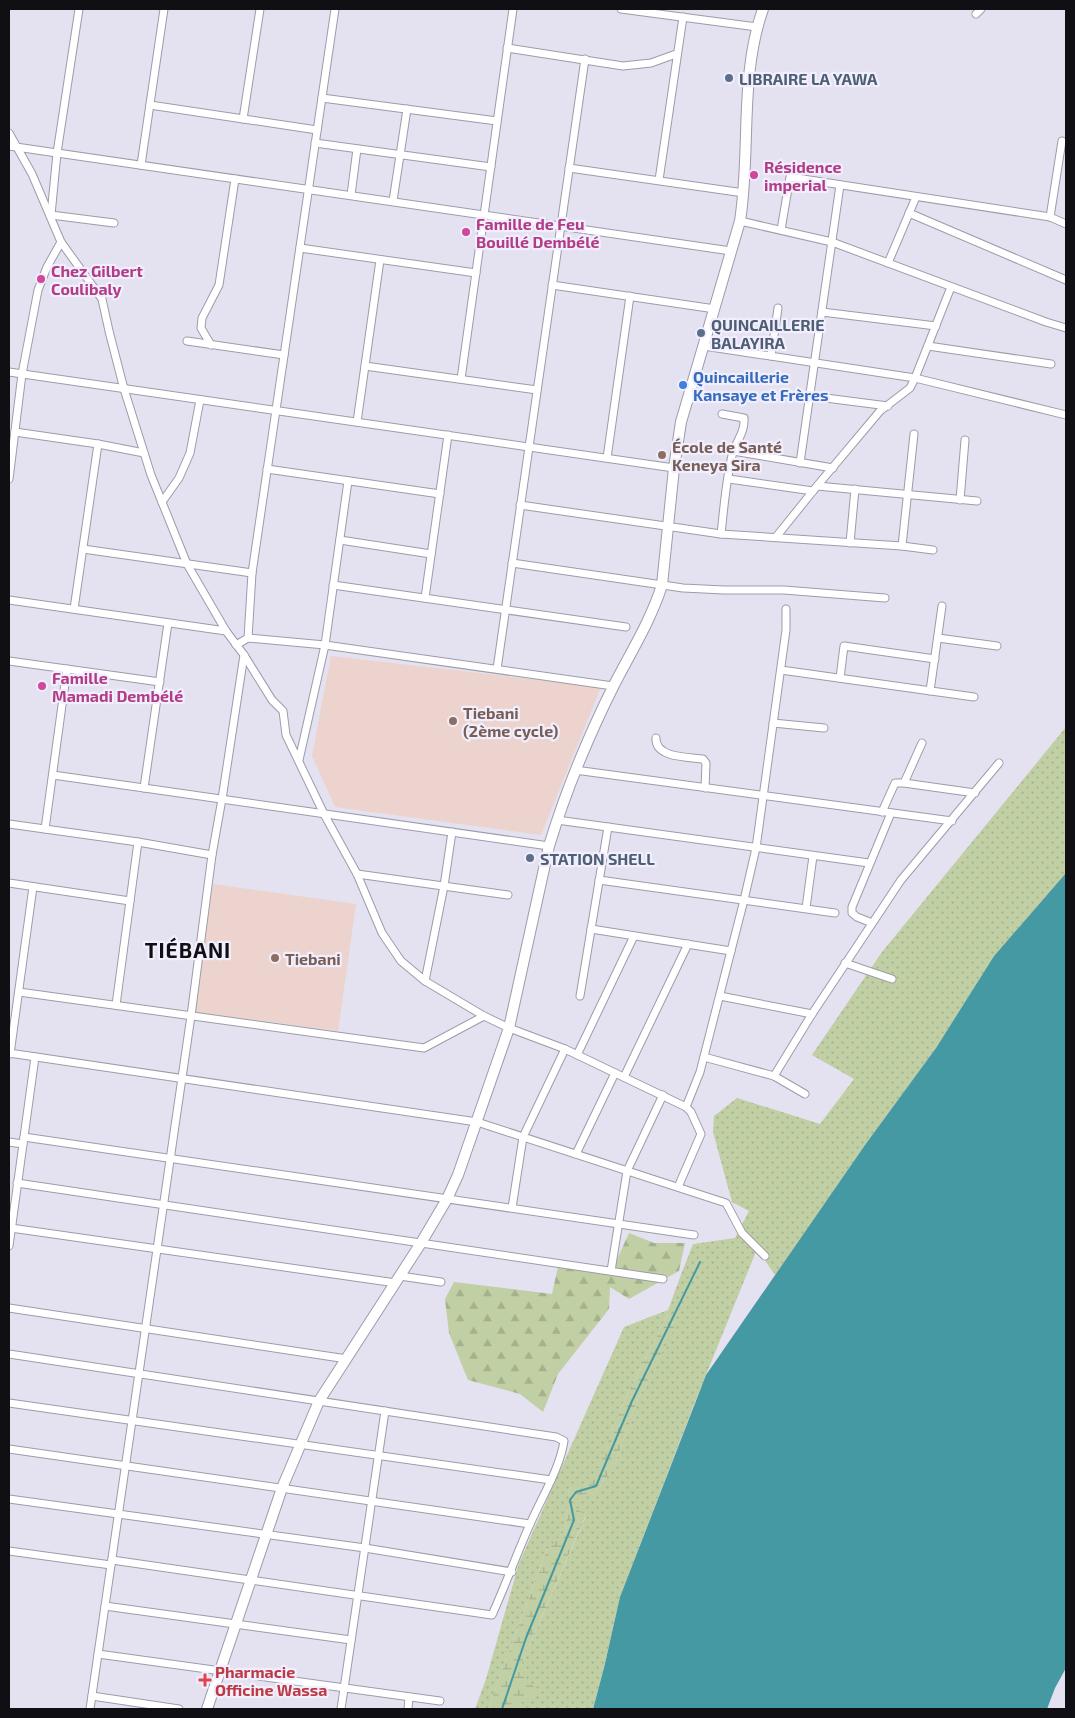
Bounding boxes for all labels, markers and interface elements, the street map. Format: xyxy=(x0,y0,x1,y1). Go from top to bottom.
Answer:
place label: LIBRAIRE LA YAWA xyxy=(739,69,878,88)
marker: LIBRAIRE LA YAWA xyxy=(723,72,735,84)
place label: Résidence imperial xyxy=(764,157,841,194)
marker: Résidence imperial xyxy=(748,169,760,181)
place label: Famille de Feu Bouillé Dembélé xyxy=(476,214,599,251)
marker: Famille de Feu Bouillé Dembélé xyxy=(460,226,472,238)
place label: Chez Gilbert Coulibaly xyxy=(51,261,143,299)
marker: Chez Gilbert Coulibaly xyxy=(35,273,47,285)
place label: QUINCAILLERIE BALAYIRA xyxy=(711,315,824,352)
marker: QUINCAILLERIE BALAYIRA xyxy=(695,327,707,339)
place label: Quincaillerie Kansaye et Frères xyxy=(693,367,829,405)
marker: Quincaillerie Kansaye et Frères xyxy=(677,379,689,391)
place label: École de Santé Keneya Sira xyxy=(672,437,782,475)
marker: École de Santé Keneya Sira xyxy=(656,449,668,461)
place label: Famille Mamadi Dembélé xyxy=(52,668,183,705)
marker: Famille Mamadi Dembélé xyxy=(36,680,48,692)
place label: Tiebani (2ème cycle) xyxy=(463,703,559,741)
marker: Tiebani (2ème cycle) xyxy=(447,715,459,727)
place label: STATION SHELL xyxy=(540,849,655,868)
marker: STATION SHELL xyxy=(524,852,536,864)
district label: TIÉBANI xyxy=(145,937,231,962)
place label: Tiebani xyxy=(285,949,341,968)
marker: Tiebani xyxy=(269,952,281,964)
place label: Pharmacie Officine Wassa xyxy=(215,1662,327,1699)
marker: Pharmacie Officine Wassa xyxy=(199,1674,211,1686)

